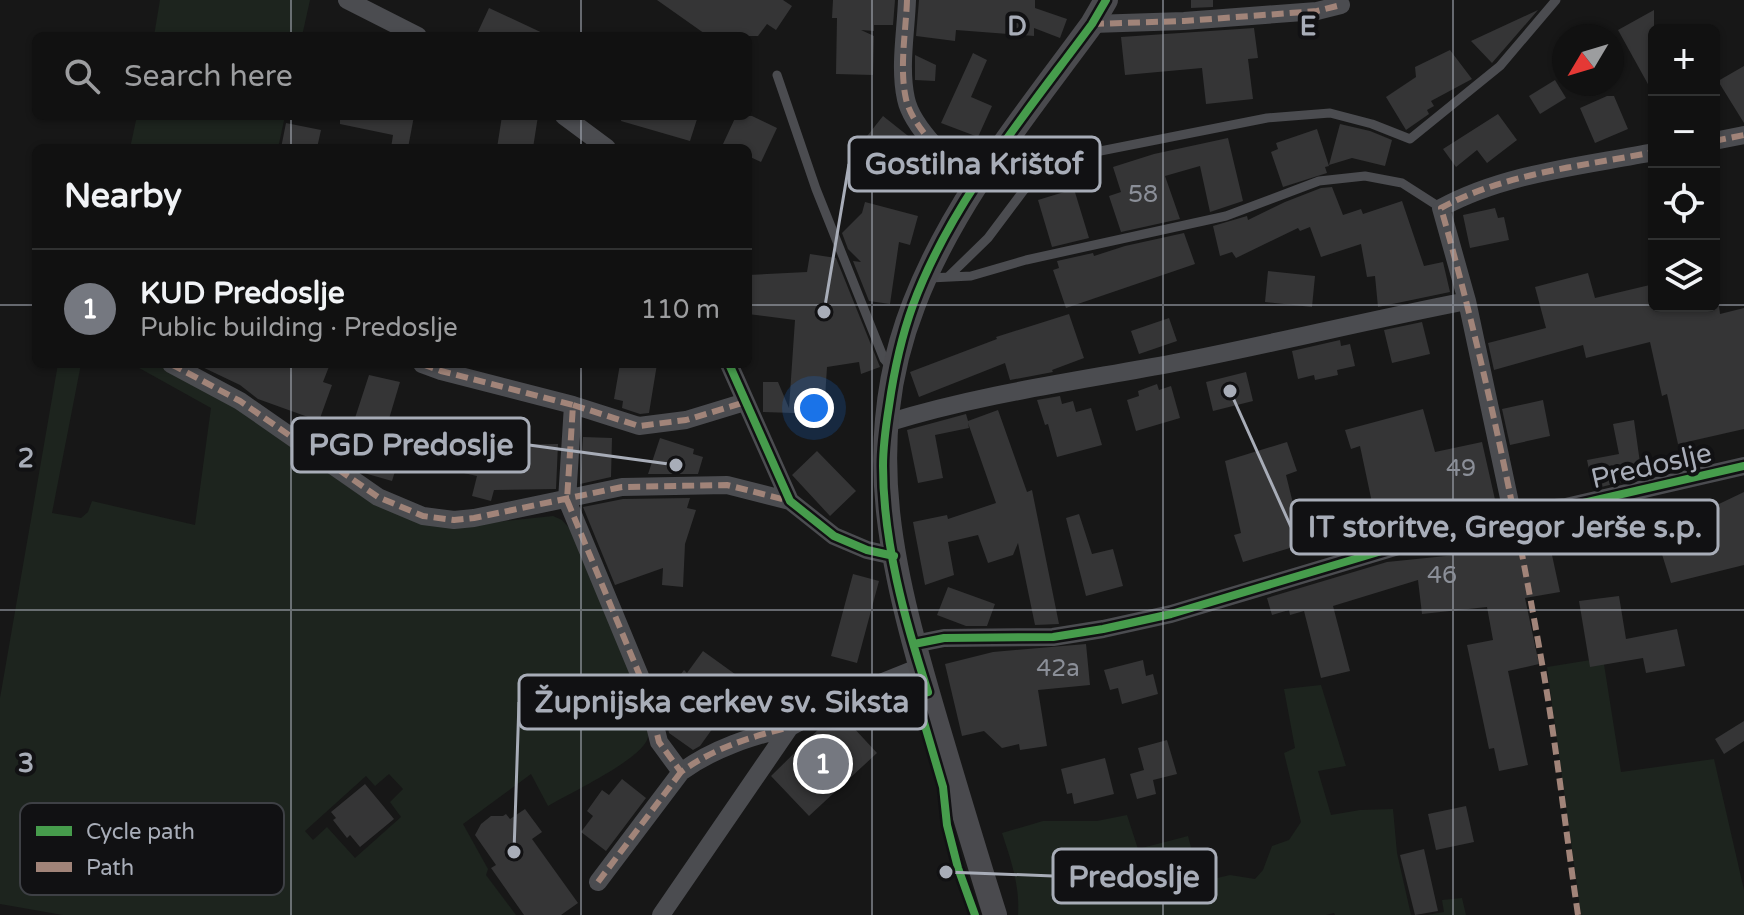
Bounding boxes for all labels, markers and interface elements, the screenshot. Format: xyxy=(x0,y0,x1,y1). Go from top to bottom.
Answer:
text: D xyxy=(1007,11,1027,42)
text: E xyxy=(1300,11,1316,42)
north arrow xyxy=(1552,24,1624,96)
map controls xyxy=(1648,24,1720,312)
button: + xyxy=(1648,24,1720,96)
search box xyxy=(32,32,752,120)
icon: search xyxy=(60,54,104,98)
text: Search here xyxy=(124,58,293,95)
button: − xyxy=(1648,96,1720,168)
callout: Gostilna Krištof xyxy=(849,137,1100,191)
text: Gostilna Krištof xyxy=(865,146,1084,183)
button: locate xyxy=(1648,168,1720,240)
text: Nearby xyxy=(64,176,182,217)
house number: 58 xyxy=(1128,180,1158,209)
button: layers xyxy=(1648,240,1720,312)
text: KUD Predoslje xyxy=(140,275,345,312)
text: 1 xyxy=(82,294,98,325)
text: 110 m xyxy=(640,294,720,325)
text: Public building · Predoslje xyxy=(140,312,458,343)
your location xyxy=(794,388,834,428)
callout: PGD Predoslje xyxy=(292,418,529,472)
text: PGD Predoslje xyxy=(309,427,513,464)
street label: Predoslje xyxy=(1588,436,1715,496)
text: 2 xyxy=(18,443,34,474)
house number: 49 xyxy=(1446,454,1476,483)
callout: IT storitve, Gregor Jerše s.p. xyxy=(1291,500,1718,554)
text: IT storitve, Gregor Jerše s.p. xyxy=(1308,509,1702,546)
house number: 46 xyxy=(1427,561,1457,590)
house number: 42a xyxy=(1036,654,1080,683)
callout: Župnijska cerkev sv. Siksta xyxy=(519,675,926,729)
text: Župnijska cerkev sv. Siksta xyxy=(535,684,909,721)
pin: 1 xyxy=(797,734,849,794)
text: 3 xyxy=(18,748,34,779)
legend xyxy=(20,803,284,895)
text: Cycle path xyxy=(86,819,195,845)
callout: Predoslje xyxy=(1053,849,1216,903)
text: Path xyxy=(86,855,134,881)
text: Predoslje xyxy=(1068,859,1200,896)

